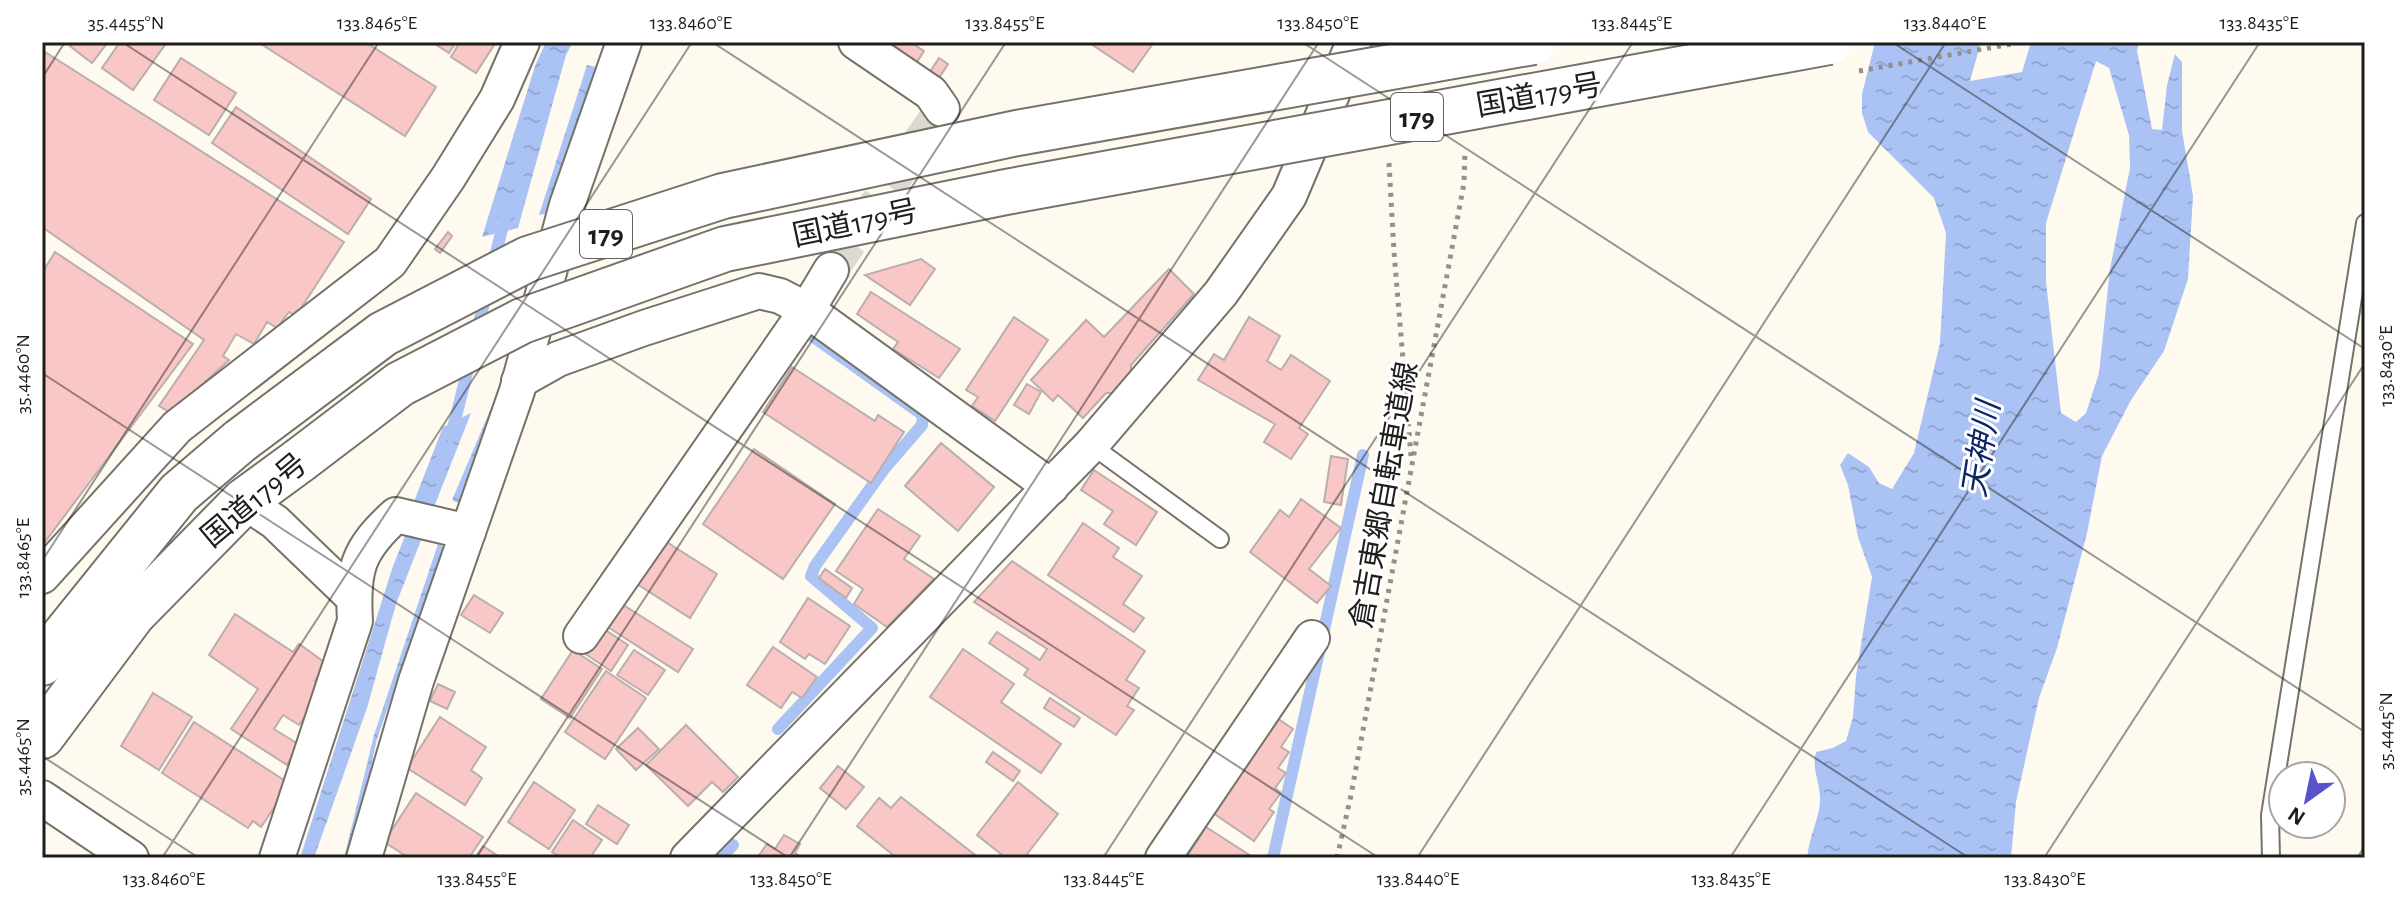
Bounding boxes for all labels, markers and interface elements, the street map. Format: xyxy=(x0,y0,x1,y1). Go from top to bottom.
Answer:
text: 35.4455°N xyxy=(88,13,164,33)
text: 133.8465°E xyxy=(337,13,418,33)
text: 133.8460°E xyxy=(650,13,733,33)
text: 133.8455°E xyxy=(965,13,1045,33)
text: 133.8450°E xyxy=(1277,13,1359,33)
text: 133.8445°E xyxy=(1592,13,1673,33)
text: 133.8440°E xyxy=(1904,13,1987,33)
text: 133.8435°E xyxy=(2219,13,2299,33)
street label: 国道179号 xyxy=(1474,69,1604,122)
road number: 179 xyxy=(1391,93,1443,141)
street label: 国道179号 xyxy=(790,195,920,252)
road number: 179 xyxy=(580,210,632,258)
text: 133.8430°E xyxy=(2376,325,2396,407)
text: 35.4460°N xyxy=(13,334,33,414)
street label: 倉吉東郷自転車道線 xyxy=(1345,359,1423,631)
water label: 天神川 xyxy=(1958,396,2006,499)
street label: 国道179号 xyxy=(196,448,313,553)
text: 133.8465°E xyxy=(13,517,33,598)
text: 35.4445°N xyxy=(2376,692,2396,770)
text: 35.4465°N xyxy=(13,718,33,796)
north arrow xyxy=(2267,760,2347,840)
text: N xyxy=(2284,803,2309,829)
text: 133.8460°E xyxy=(123,869,206,889)
text: 133.8455°E xyxy=(437,869,517,889)
text: 133.8450°E xyxy=(750,869,832,889)
text: 133.8445°E xyxy=(1064,869,1145,889)
text: 133.8440°E xyxy=(1377,869,1460,889)
text: 133.8435°E xyxy=(1691,869,1771,889)
text: 133.8430°E xyxy=(2004,869,2086,889)

